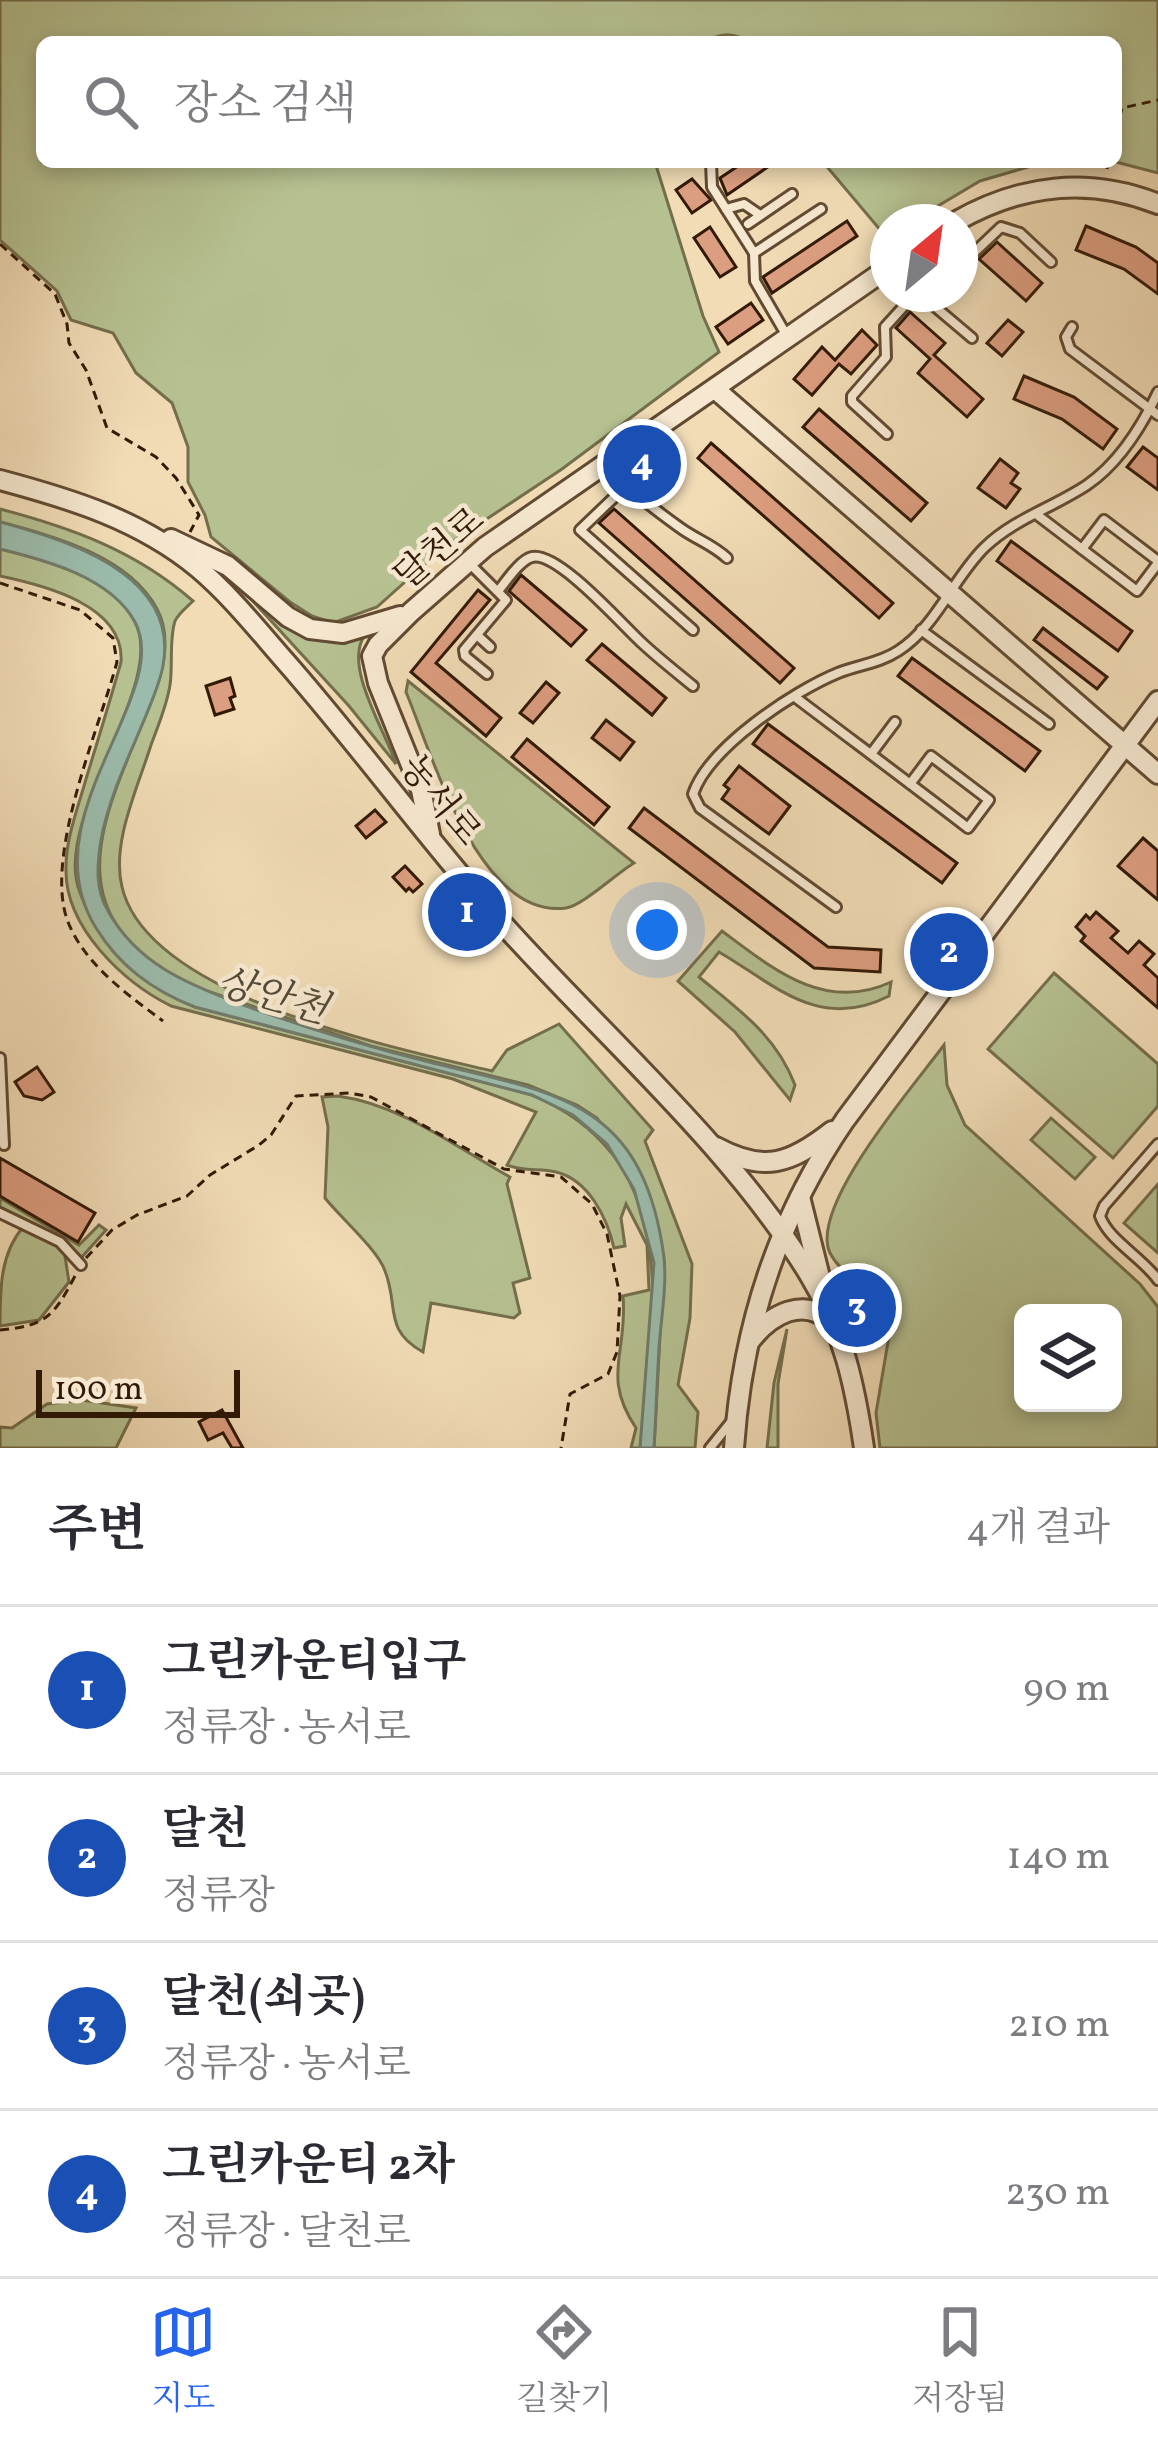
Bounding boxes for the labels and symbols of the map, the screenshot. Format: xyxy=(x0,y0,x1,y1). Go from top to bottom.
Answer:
north arrow xyxy=(870,204,978,312)
pin: 4 xyxy=(603,419,681,509)
street label: 달천로 xyxy=(385,497,497,603)
street label: 농서로 xyxy=(387,745,491,858)
pin: 1 xyxy=(428,867,506,957)
your location xyxy=(627,900,687,960)
pin: 2 xyxy=(910,907,988,997)
water label: 상안천 xyxy=(210,956,336,1040)
pin: 3 xyxy=(818,1263,896,1353)
scale bar xyxy=(36,1364,240,1417)

